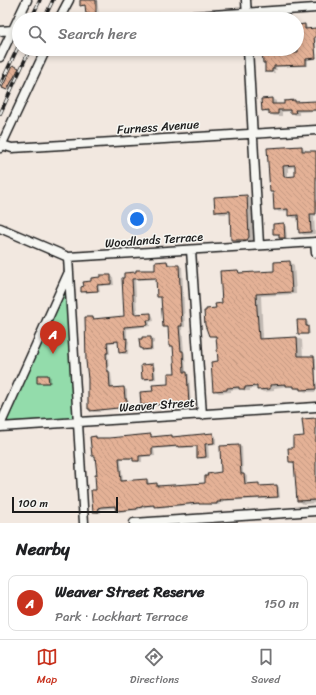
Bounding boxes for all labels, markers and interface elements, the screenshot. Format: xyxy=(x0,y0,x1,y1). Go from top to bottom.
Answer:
search box xyxy=(12,12,304,56)
text: Search here xyxy=(58,21,137,47)
icon: search xyxy=(26,23,48,45)
street label: Furness Avenue xyxy=(116,113,200,141)
your location xyxy=(127,209,147,229)
street label: Woodlands Terrace xyxy=(104,226,204,254)
pin: A xyxy=(40,321,66,354)
street label: Weaver Street xyxy=(118,391,196,419)
text: 100 m xyxy=(18,494,48,513)
scale bar xyxy=(12,495,118,514)
text: Nearby xyxy=(16,534,70,564)
text: Weaver Street Reserve xyxy=(55,579,205,605)
text: A xyxy=(26,592,34,615)
text: 150 m xyxy=(264,592,299,615)
text: Park · Lockhart Terrace xyxy=(55,605,188,628)
tab: Map xyxy=(36,646,58,689)
tab: Directions xyxy=(130,646,179,689)
tab: Saved xyxy=(251,646,280,689)

